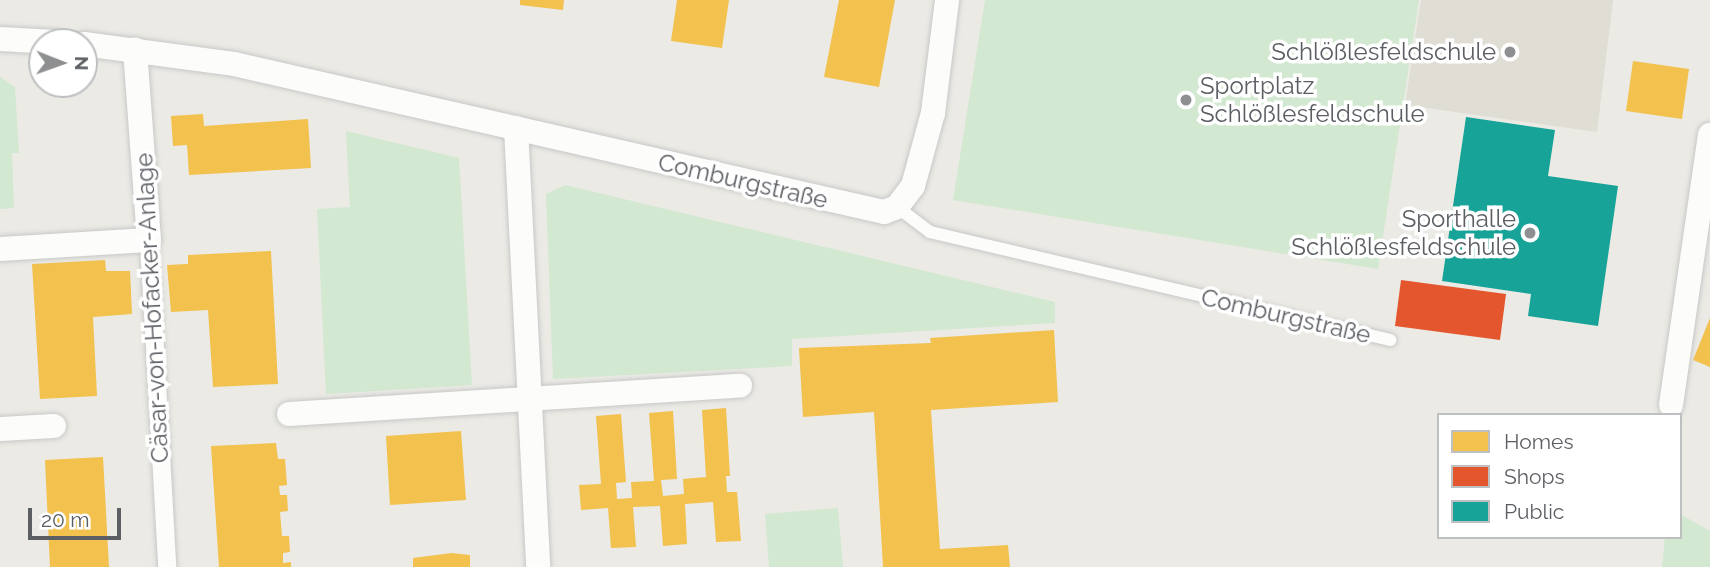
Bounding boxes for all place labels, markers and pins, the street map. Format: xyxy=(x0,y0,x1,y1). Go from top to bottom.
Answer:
place label: Schlößlesfeldschule xyxy=(1271,38,1496,66)
marker: Schlößlesfeldschule xyxy=(1502,44,1518,60)
place label: Sportplatz Schlößlesfeldschule xyxy=(1200,72,1425,128)
marker: Sportplatz Schlößlesfeldschule xyxy=(1178,92,1194,108)
place label: Sporthalle Schlößlesfeldschule xyxy=(1291,205,1516,261)
marker: Sporthalle Schlößlesfeldschule xyxy=(1522,225,1538,241)

